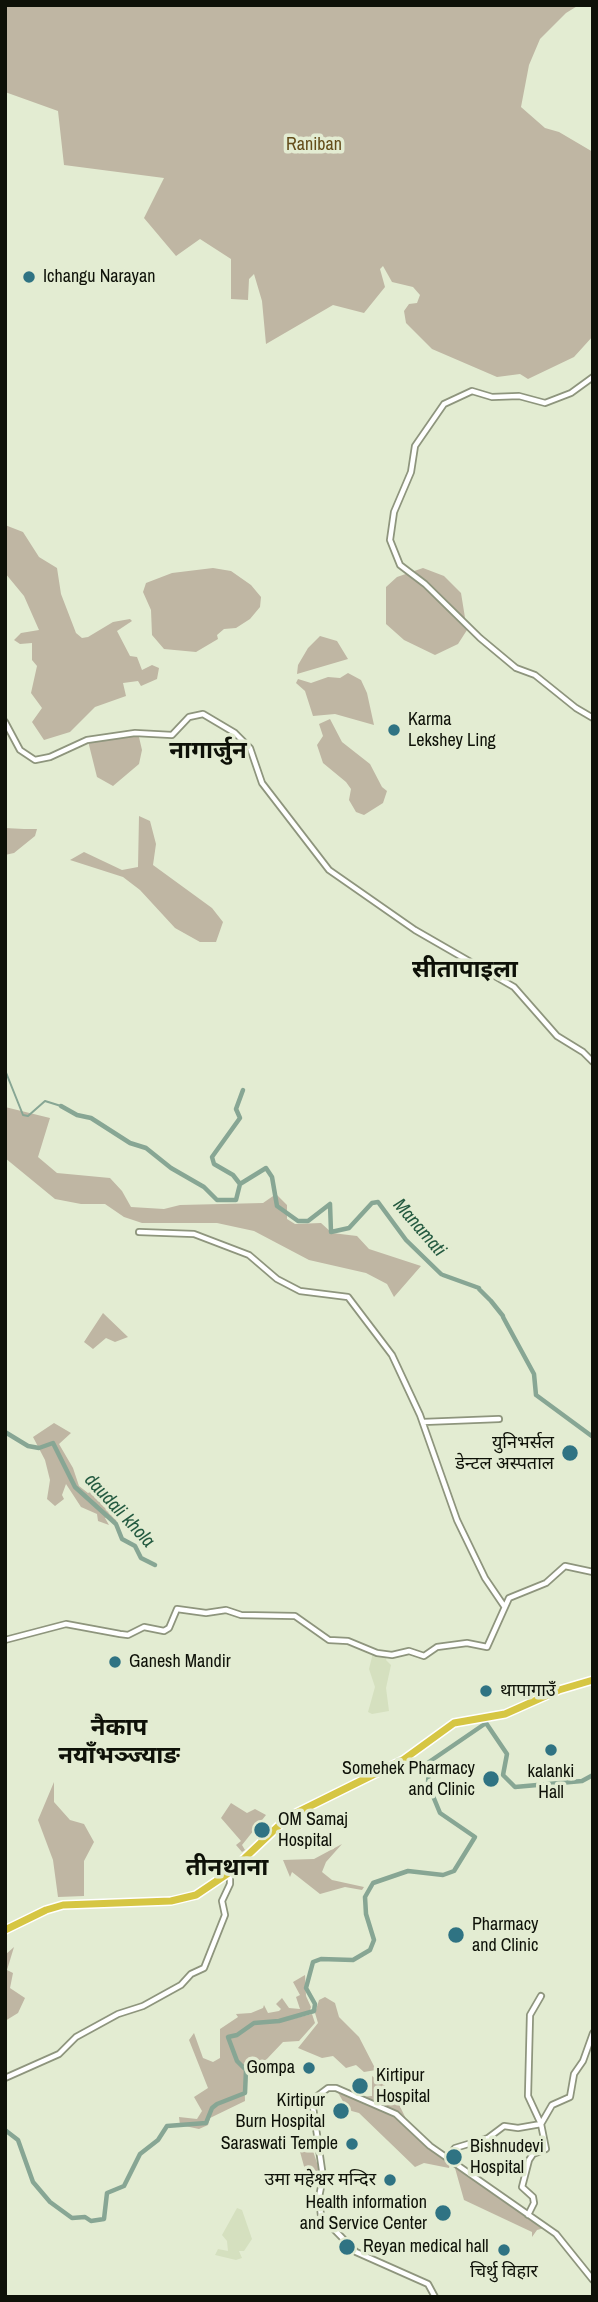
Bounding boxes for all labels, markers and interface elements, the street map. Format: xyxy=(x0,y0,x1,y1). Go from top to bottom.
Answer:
park label: Raniban xyxy=(286,134,342,156)
place label: Ichangu Narayan xyxy=(43,266,155,288)
marker: Ichangu Narayan xyxy=(21,269,37,285)
place label: Karma Lekshey Ling xyxy=(408,709,496,752)
marker: Karma Lekshey Ling xyxy=(386,722,402,738)
district label: नागार्जुन xyxy=(169,738,247,766)
district label: सीतापाइला xyxy=(412,957,518,985)
water label: Manamati xyxy=(388,1194,450,1262)
place label: युनिभर्सल डेन्टल अस्पताल xyxy=(455,1432,554,1474)
marker: युनिभर्सल डेन्टल अस्पताल xyxy=(560,1443,580,1463)
water label: daudali khola xyxy=(79,1469,159,1553)
place label: Ganesh Mandir xyxy=(129,1651,231,1673)
marker: Ganesh Mandir xyxy=(107,1654,123,1670)
place label: थापागाउँ xyxy=(500,1680,556,1702)
marker: थापागाउँ xyxy=(478,1683,494,1699)
district label: नैकाप नयाँभञ्ज्याङ xyxy=(58,1715,180,1771)
marker: kalanki Hall xyxy=(543,1742,559,1758)
place label: Somehek Pharmacy and Clinic xyxy=(342,1758,475,1800)
place label: kalanki Hall xyxy=(528,1761,574,1803)
marker: Somehek Pharmacy and Clinic xyxy=(481,1769,501,1789)
place label: OM Samaj Hospital xyxy=(278,1809,348,1852)
marker: OM Samaj Hospital xyxy=(252,1820,272,1840)
district label: तीनथाना xyxy=(186,1855,268,1883)
place label: Pharmacy and Clinic xyxy=(472,1914,538,1956)
marker: Pharmacy and Clinic xyxy=(446,1925,466,1945)
place label: Gompa xyxy=(247,2057,295,2079)
marker: Gompa xyxy=(301,2060,317,2076)
place label: Kirtipur Hospital xyxy=(376,2065,430,2108)
marker: Kirtipur Hospital xyxy=(350,2076,370,2096)
place label: Kirtipur Burn Hospital xyxy=(236,2090,325,2132)
marker: Kirtipur Burn Hospital xyxy=(331,2101,351,2121)
place label: Saraswati Temple xyxy=(221,2133,338,2155)
marker: Saraswati Temple xyxy=(344,2136,360,2152)
place label: Bishnudevi Hospital xyxy=(470,2136,544,2178)
marker: Bishnudevi Hospital xyxy=(444,2147,464,2167)
place label: उमा महेश्वर मन्दिर xyxy=(265,2169,376,2191)
marker: उमा महेश्वर मन्दिर xyxy=(382,2172,398,2188)
place label: Health information and Service Center xyxy=(300,2192,427,2234)
marker: Health information and Service Center xyxy=(433,2203,453,2223)
place label: Reyan medical hall xyxy=(363,2236,489,2258)
marker: Reyan medical hall xyxy=(337,2237,357,2257)
marker: चिर्थु विहार xyxy=(496,2242,512,2258)
place label: चिर्थु विहार xyxy=(470,2261,538,2283)

